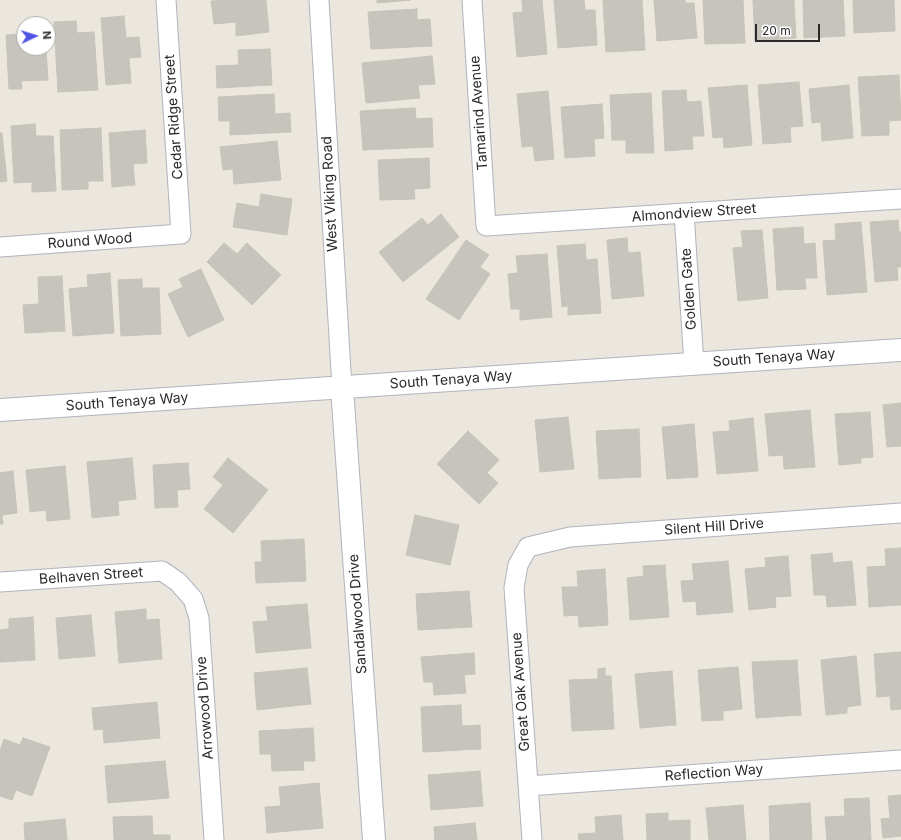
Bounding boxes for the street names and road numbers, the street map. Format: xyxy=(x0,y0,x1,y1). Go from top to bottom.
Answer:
street label: Cedar Ridge Street xyxy=(161,54,187,180)
street label: Tamarind Avenue xyxy=(467,55,491,171)
street label: West Viking Road xyxy=(319,136,341,252)
street label: Almondview Street xyxy=(631,200,757,226)
street label: Round Wood xyxy=(47,230,133,252)
street label: Golden Gate xyxy=(678,247,700,331)
street label: South Tenaya Way xyxy=(712,345,836,371)
street label: South Tenaya Way xyxy=(389,367,513,393)
street label: South Tenaya Way xyxy=(65,389,189,415)
street label: Silent Hill Drive xyxy=(664,515,764,539)
street label: Sandalwood Drive xyxy=(345,553,371,675)
street label: Belhaven Street xyxy=(38,564,144,588)
street label: Great Oak Avenue xyxy=(508,632,534,752)
street label: Arrowood Drive xyxy=(193,656,217,760)
street label: Reflection Way xyxy=(664,761,764,785)

